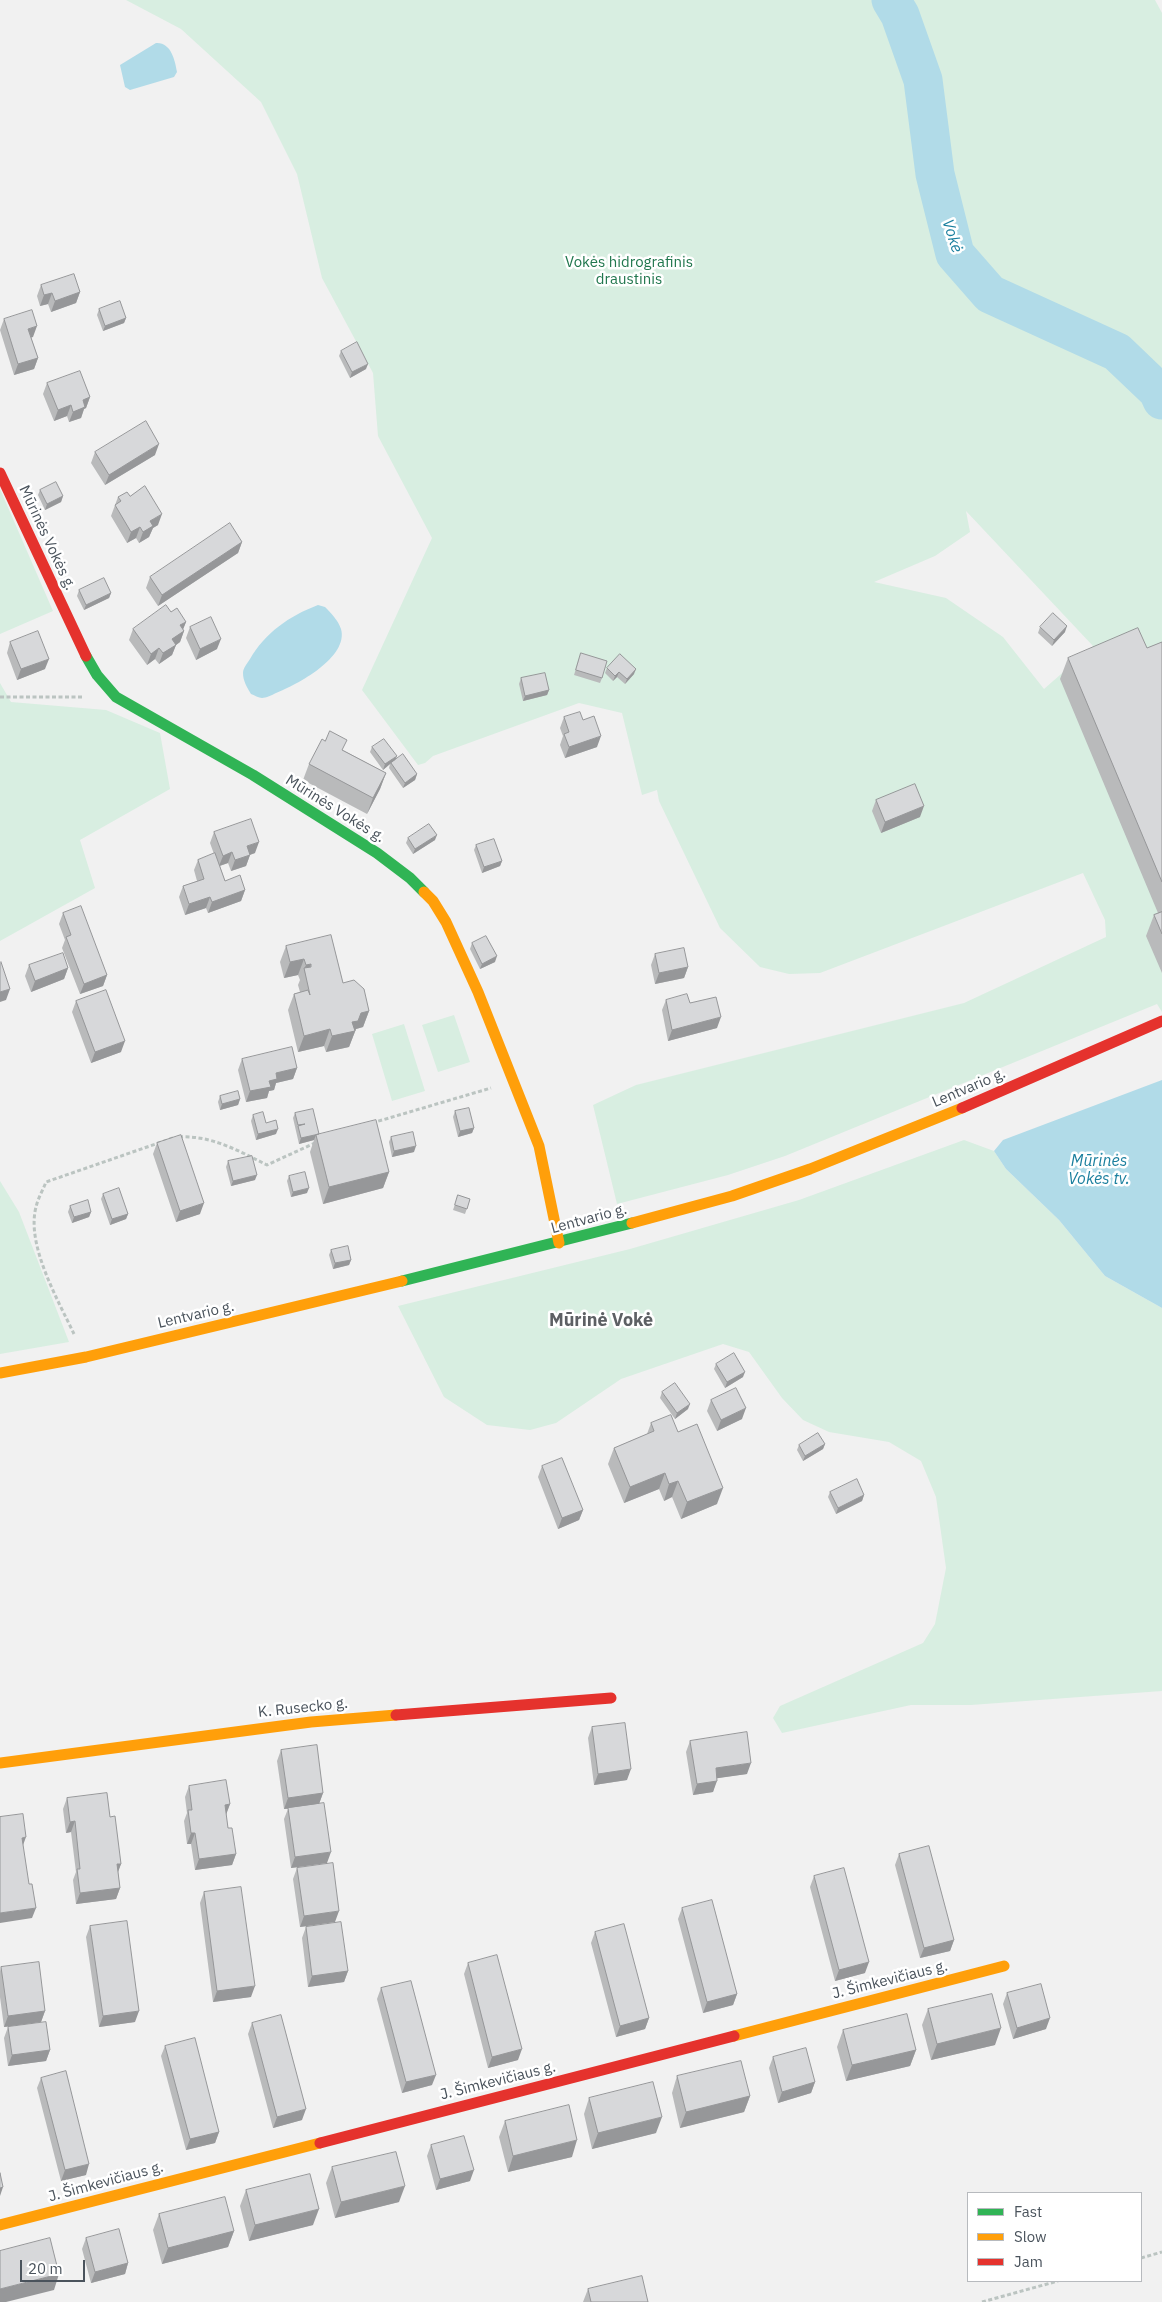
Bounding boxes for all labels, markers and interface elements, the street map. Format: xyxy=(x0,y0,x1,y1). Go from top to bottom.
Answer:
water label: Vokė xyxy=(938,217,966,255)
park label: Vokės hidrografinis draustinis xyxy=(565,254,693,289)
street label: Mūrinės Vokės g. xyxy=(15,483,79,593)
street label: Mūrinės Vokės g. xyxy=(282,771,388,847)
street label: Lentvario g. xyxy=(930,1064,1008,1112)
water label: Mūrinės Vokės tv. xyxy=(1068,1151,1130,1189)
street label: Lentvario g. xyxy=(549,1200,629,1238)
street label: Lentvario g. xyxy=(156,1297,236,1333)
district label: Mūrinė Vokė xyxy=(549,1310,653,1332)
street label: K. Rusecko g. xyxy=(257,1694,349,1722)
street label: J. Šimkevičiaus g. xyxy=(830,1957,950,2003)
street label: J. Šimkevičiaus g. xyxy=(438,2058,558,2104)
street label: J. Šimkevičiaus g. xyxy=(47,2158,165,2206)
legend xyxy=(967,2192,1142,2282)
text: Fast xyxy=(1014,2202,1042,2221)
text: Slow xyxy=(1014,2227,1047,2246)
scale bar xyxy=(22,2250,88,2282)
text: Jam xyxy=(1014,2252,1043,2271)
text: 20 m xyxy=(28,2259,63,2278)

